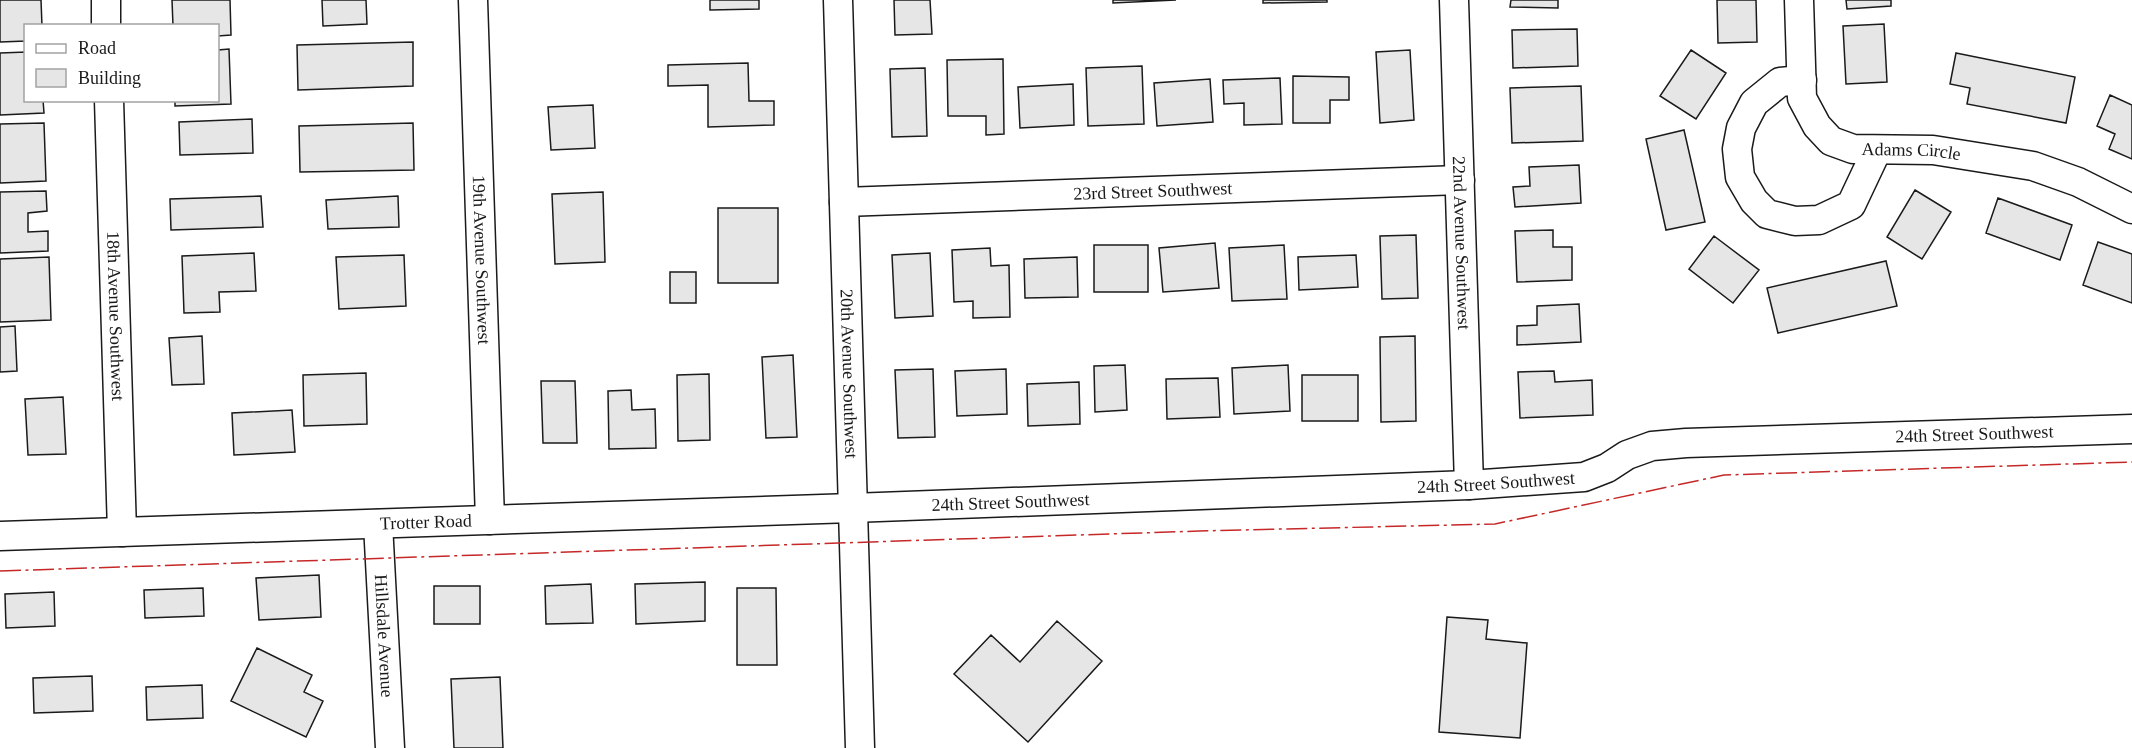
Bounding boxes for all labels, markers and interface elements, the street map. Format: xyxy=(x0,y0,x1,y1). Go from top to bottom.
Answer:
legend xyxy=(24,24,219,102)
text: Road xyxy=(78,38,116,58)
text: Building xyxy=(78,68,141,88)
street label: Adams Circle xyxy=(1861,139,1962,164)
street label: 22nd Avenue Southwest xyxy=(1449,156,1474,330)
street label: 19th Avenue Southwest xyxy=(469,175,494,345)
street label: 23rd Street Southwest xyxy=(1073,178,1233,204)
street label: 18th Avenue Southwest xyxy=(103,231,128,401)
street label: 20th Avenue Southwest xyxy=(837,289,861,459)
street label: 24th Street Southwest xyxy=(1895,421,2054,446)
street label: 24th Street Southwest xyxy=(1417,468,1576,497)
street label: 24th Street Southwest xyxy=(931,489,1090,515)
street label: Trotter Road xyxy=(380,511,472,534)
street label: Hillsdale Avenue xyxy=(371,574,397,698)

